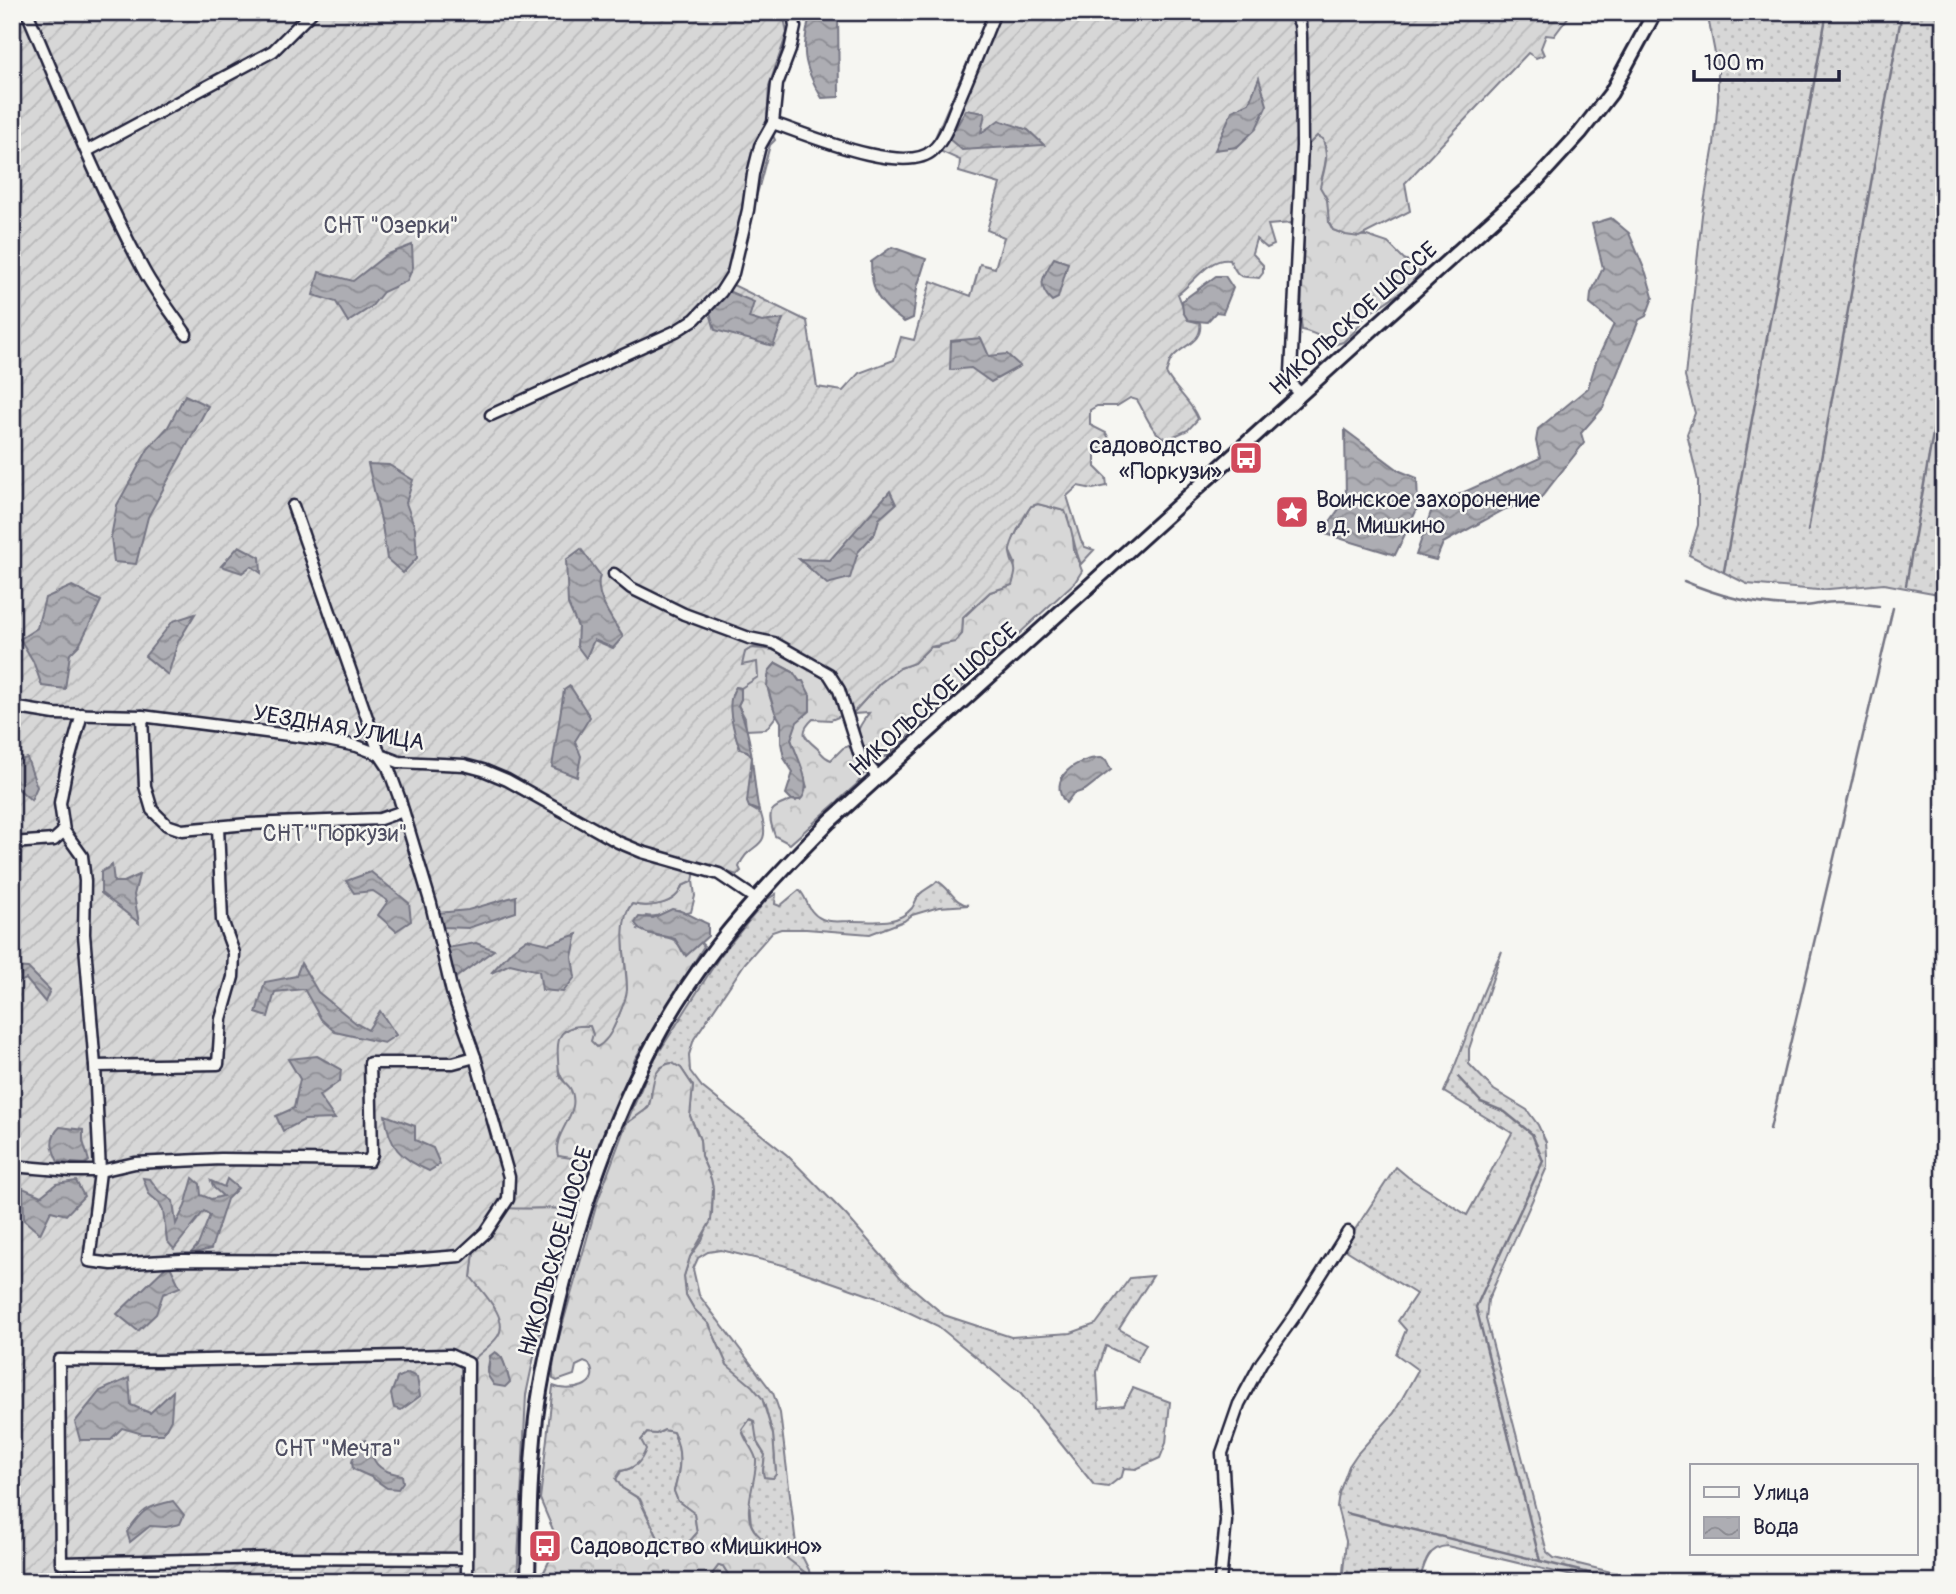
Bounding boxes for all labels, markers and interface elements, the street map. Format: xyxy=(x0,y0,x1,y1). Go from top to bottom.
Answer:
scale bar xyxy=(1694,38,1839,82)
text: 100 m xyxy=(1704,50,1764,77)
park label: СНТ "Озерки" xyxy=(323,211,459,240)
street label: НИКОЛЬСКОЕ ШОССЕ xyxy=(1263,235,1444,402)
place label: садоводство «Поркузи» xyxy=(1090,431,1222,486)
bus stop icon: садоводство «Поркузи» xyxy=(1227,439,1265,477)
place label: Воинское захоронение в д. Мишкино xyxy=(1316,485,1541,540)
place icon: Воинское захоронение в д. Мишкино xyxy=(1273,493,1311,531)
street label: НИКОЛЬСКОЕ ШОССЕ xyxy=(843,616,1024,783)
street label: УЕЗДНАЯ УЛИЦА xyxy=(251,698,427,757)
park label: СНТ "Поркузи" xyxy=(262,819,408,848)
street label: НИКОЛЬСКОЕ ШОССЕ xyxy=(512,1143,599,1359)
park label: СНТ "Мечта" xyxy=(275,1434,401,1463)
legend xyxy=(1690,1464,1918,1556)
text: Улица xyxy=(1753,1480,1809,1507)
text: Вода xyxy=(1753,1514,1799,1541)
bus stop icon: Садоводство «Мишкино» xyxy=(526,1527,564,1565)
place label: Садоводство «Мишкино» xyxy=(570,1532,822,1561)

